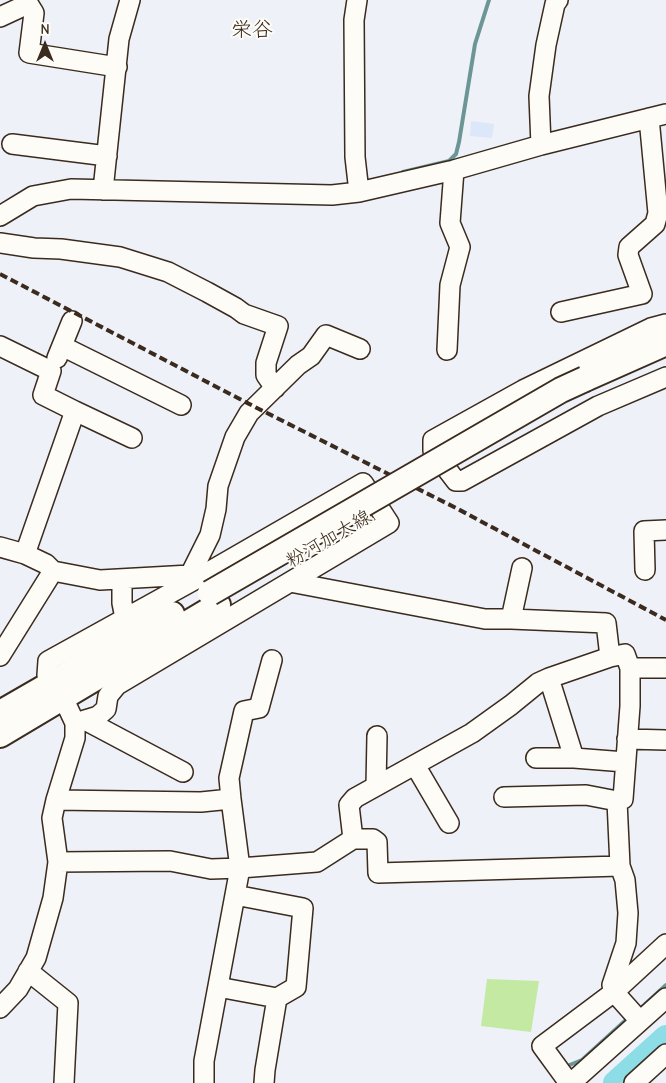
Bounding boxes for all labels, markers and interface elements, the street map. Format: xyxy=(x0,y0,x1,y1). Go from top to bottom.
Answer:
district label: 栄谷 xyxy=(231,17,273,43)
north arrow xyxy=(20,20,70,70)
text: N xyxy=(40,21,50,38)
street label: 粉河加太線 xyxy=(282,505,376,573)

